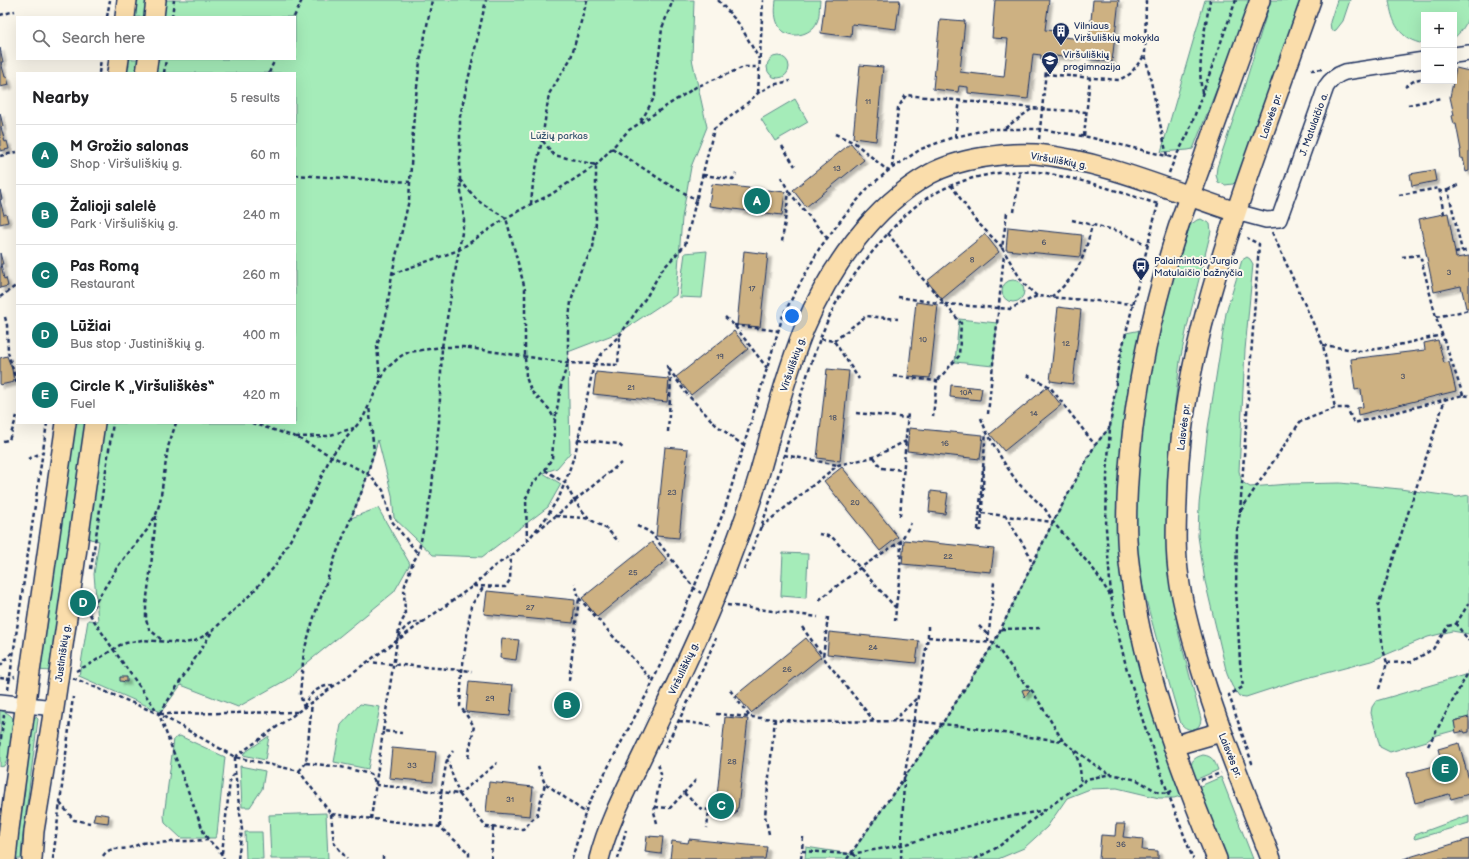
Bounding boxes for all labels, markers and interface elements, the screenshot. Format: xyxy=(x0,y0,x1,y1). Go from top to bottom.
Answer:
map controls xyxy=(1421,12,1457,84)
button: + xyxy=(1421,12,1457,48)
search box xyxy=(16,16,296,60)
place label: Vilniaus Viršuliškių mokykla xyxy=(1074,20,1160,44)
building icon: Vilniaus Viršuliškių mokykla xyxy=(1051,21,1071,46)
icon: search xyxy=(30,27,52,49)
text: Search here xyxy=(62,29,145,48)
button: − xyxy=(1421,48,1457,84)
place label: Viršuliškių progimnazija xyxy=(1063,49,1121,73)
school or university icon: Viršuliškių progimnazija xyxy=(1040,50,1060,75)
text: Nearby xyxy=(32,88,89,108)
text: 5 results xyxy=(230,90,280,106)
street label: J. Matulaičio a. xyxy=(1297,91,1331,158)
street label: Laisvės pr. xyxy=(1258,92,1284,140)
house number: 11 xyxy=(865,97,871,106)
park label: Lūžių parkas xyxy=(530,130,588,142)
text: M Grožio salonas xyxy=(70,137,189,156)
text: A xyxy=(41,147,49,163)
text: 60 m xyxy=(250,147,280,163)
street label: Viršuliškių g. xyxy=(1030,150,1088,172)
text: Shop · Viršuliškių g. xyxy=(70,156,182,172)
house number: 13 xyxy=(833,164,841,173)
pin: A xyxy=(744,186,770,216)
text: Žalioji salelė xyxy=(70,197,156,216)
text: B xyxy=(40,207,50,223)
text: 240 m xyxy=(243,207,280,223)
text: Park · Viršuliškių g. xyxy=(70,216,178,232)
house number: 6 xyxy=(1042,238,1047,247)
house number: 8 xyxy=(970,255,975,264)
place label: Palaimintojo Jurgio Matulaičio bažnyčia xyxy=(1154,255,1243,279)
bus stop icon: Palaimintojo Jurgio Matulaičio bažnyčia xyxy=(1131,256,1151,281)
text: Pas Romą xyxy=(70,257,139,276)
text: C xyxy=(40,267,50,283)
text: 260 m xyxy=(242,267,280,283)
house number: 3 xyxy=(1447,268,1452,277)
text: Restaurant xyxy=(70,276,135,292)
house number: 17 xyxy=(748,284,756,293)
your location xyxy=(782,306,802,326)
text: Lūžiai xyxy=(70,317,111,336)
text: D xyxy=(40,327,50,343)
text: 400 m xyxy=(243,327,280,343)
street label: Viršuliškių g. xyxy=(778,335,808,393)
house number: 10 xyxy=(919,335,927,344)
text: Bus stop · Justiniškių g. xyxy=(70,336,204,352)
house number: 12 xyxy=(1062,339,1070,348)
house number: 19 xyxy=(716,352,724,361)
house number: 3 xyxy=(1401,372,1406,381)
text: Circle K „Viršuliškės“ xyxy=(70,377,215,396)
house number: 21 xyxy=(627,383,635,392)
text: E xyxy=(41,387,49,403)
text: 420 m xyxy=(242,387,280,403)
house number: 10A xyxy=(960,388,972,397)
text: Fuel xyxy=(70,396,95,412)
street label: Laisvės pr. xyxy=(1175,403,1193,451)
house number: 14 xyxy=(1030,409,1038,418)
house number: 18 xyxy=(829,413,837,422)
house number: 16 xyxy=(941,439,949,448)
house number: 23 xyxy=(667,488,677,497)
house number: 20 xyxy=(850,498,860,507)
house number: 22 xyxy=(943,552,953,561)
house number: 25 xyxy=(628,568,638,577)
pin: D xyxy=(70,588,96,618)
house number: 27 xyxy=(526,603,534,612)
street label: Justiniškių g. xyxy=(53,623,73,683)
street label: Viršuliškių g. xyxy=(666,640,701,697)
house number: 24 xyxy=(868,643,878,652)
house number: 26 xyxy=(782,665,792,674)
pin: B xyxy=(554,690,580,720)
house number: 29 xyxy=(485,694,495,703)
street label: Laisvės pr. xyxy=(1216,731,1244,779)
pin: E xyxy=(1432,754,1458,784)
house number: 28 xyxy=(727,757,737,766)
house number: 33 xyxy=(407,761,417,770)
pin: C xyxy=(708,791,734,821)
house number: 31 xyxy=(506,795,514,804)
house number: 36 xyxy=(1116,840,1126,849)

